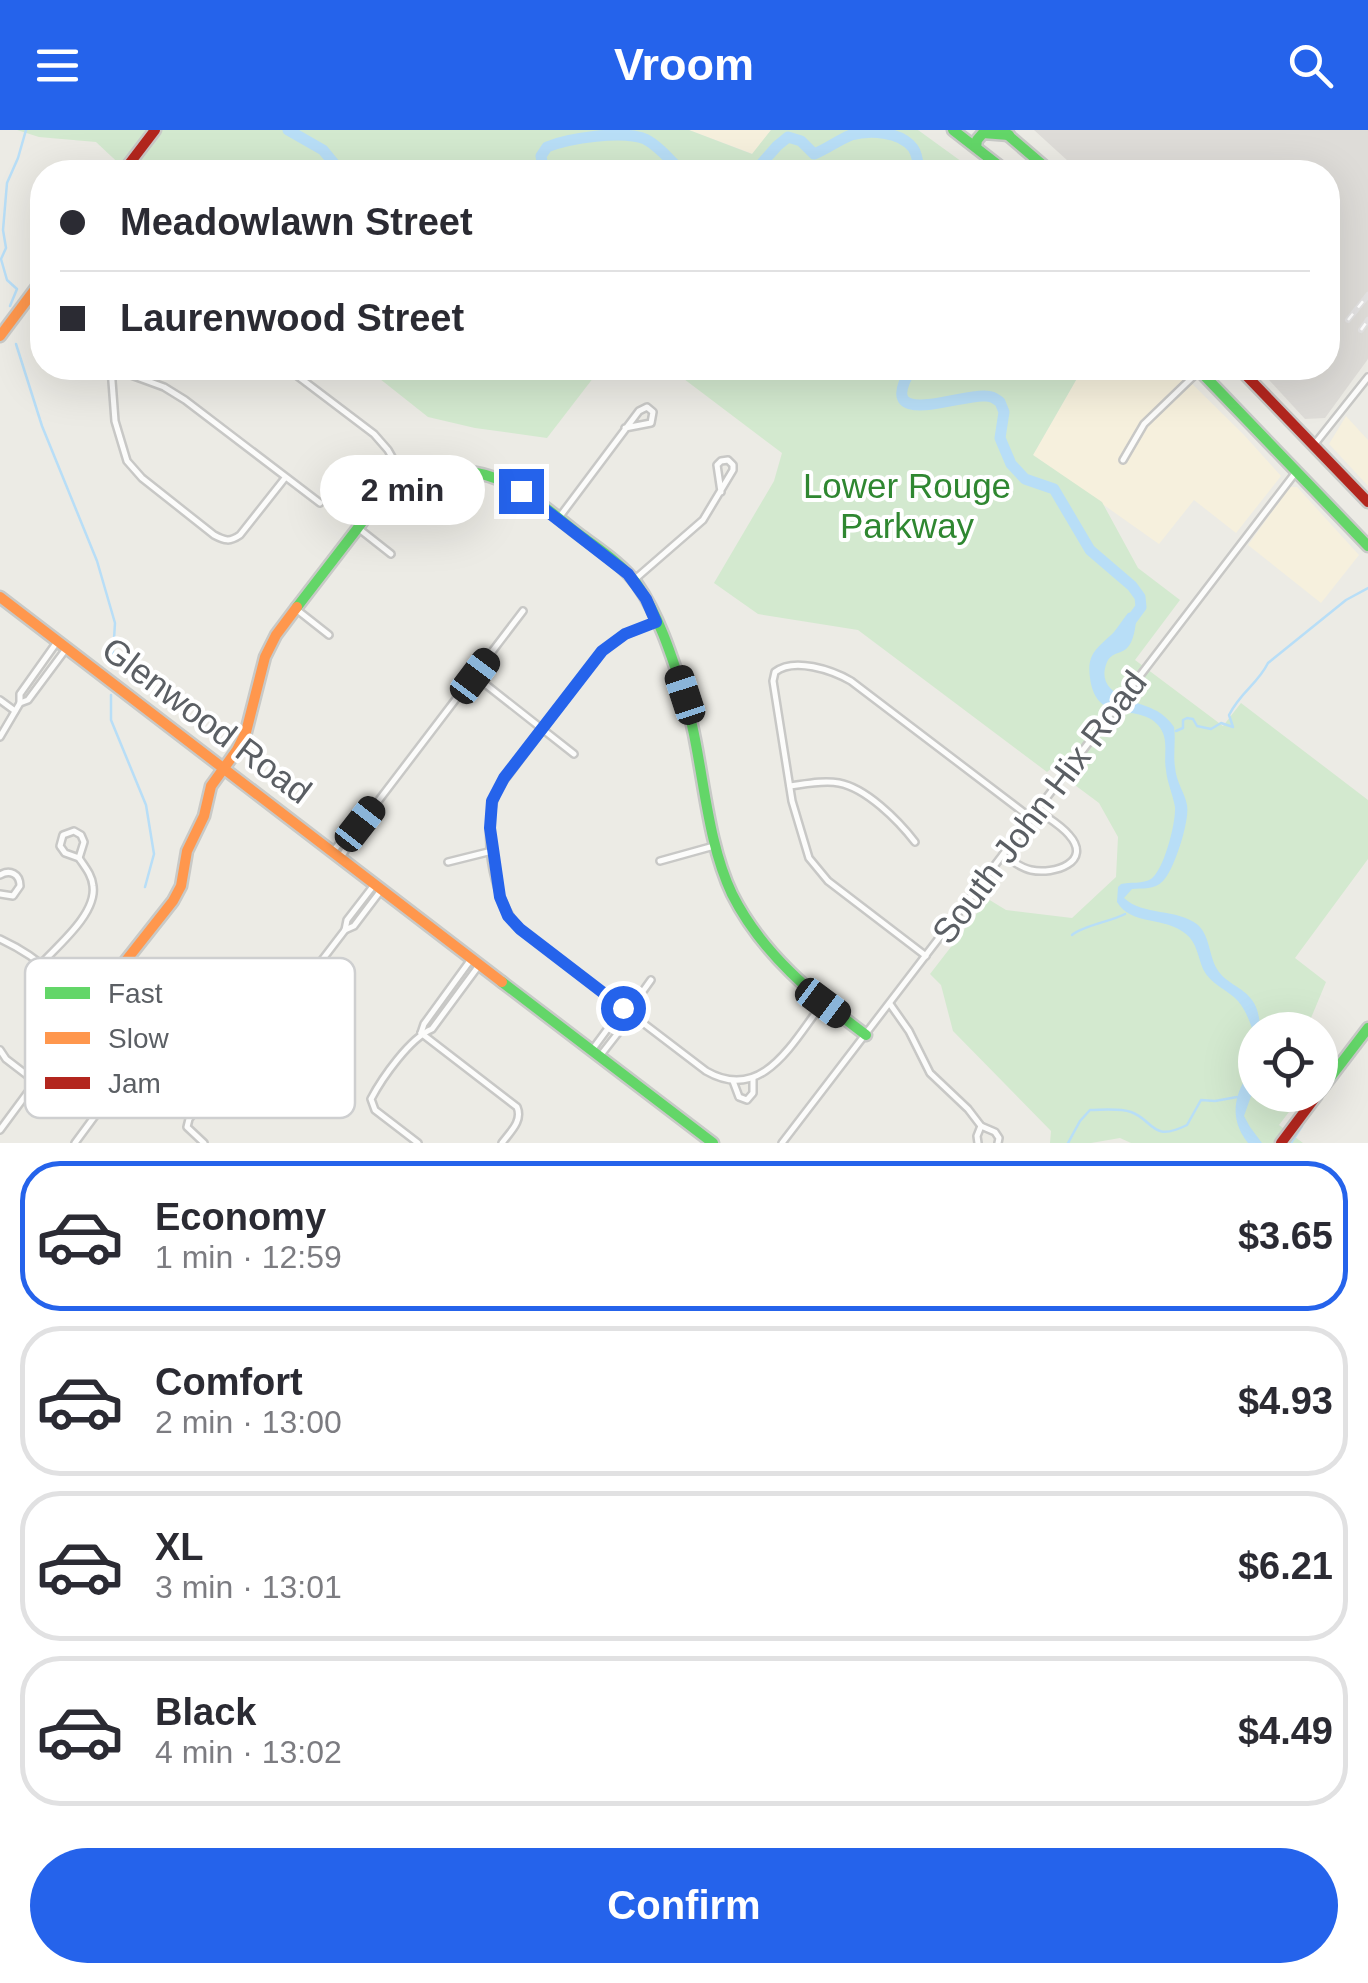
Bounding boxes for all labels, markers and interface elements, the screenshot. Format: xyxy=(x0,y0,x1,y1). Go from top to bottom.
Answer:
icon: menu xyxy=(30,38,85,93)
icon: search xyxy=(1283,38,1338,93)
text: Vroom xyxy=(614,39,754,90)
text: Meadowlawn Street xyxy=(120,201,473,243)
text: Laurenwood Street xyxy=(120,297,464,339)
callout: 2 min xyxy=(321,456,486,526)
park label: Lower Rouge Parkway xyxy=(803,466,1011,545)
route end xyxy=(499,469,544,514)
text: 2 min xyxy=(361,472,444,508)
street label: Glenwood Road xyxy=(95,629,319,811)
car xyxy=(445,643,505,709)
car xyxy=(661,662,709,728)
street label: South John Hix Road xyxy=(924,663,1154,951)
car xyxy=(330,791,390,857)
legend xyxy=(25,958,355,1118)
car xyxy=(790,973,856,1033)
text: Fast xyxy=(108,978,163,1009)
route start xyxy=(601,986,646,1031)
map controls xyxy=(1238,1012,1338,1112)
button: locate xyxy=(1238,1012,1338,1112)
text: Slow xyxy=(108,1023,169,1054)
text: Jam xyxy=(108,1068,161,1099)
icon: car xyxy=(35,1191,125,1281)
text: Economy xyxy=(155,1196,326,1238)
text: $3.65 xyxy=(1238,1215,1333,1257)
text: 1 min · 12:59 xyxy=(155,1239,342,1275)
icon: car xyxy=(35,1356,125,1446)
text: Comfort xyxy=(155,1361,303,1403)
text: $4.93 xyxy=(1238,1380,1333,1422)
text: 2 min · 13:00 xyxy=(155,1404,342,1440)
icon: car xyxy=(35,1521,125,1611)
text: XL xyxy=(155,1526,204,1568)
text: $6.21 xyxy=(1238,1545,1333,1587)
text: 3 min · 13:01 xyxy=(155,1569,342,1605)
icon: car xyxy=(35,1686,125,1776)
text: Black xyxy=(155,1691,256,1733)
text: $4.49 xyxy=(1238,1710,1333,1752)
text: 4 min · 13:02 xyxy=(155,1734,342,1770)
button: Confirm xyxy=(30,1848,1338,1963)

